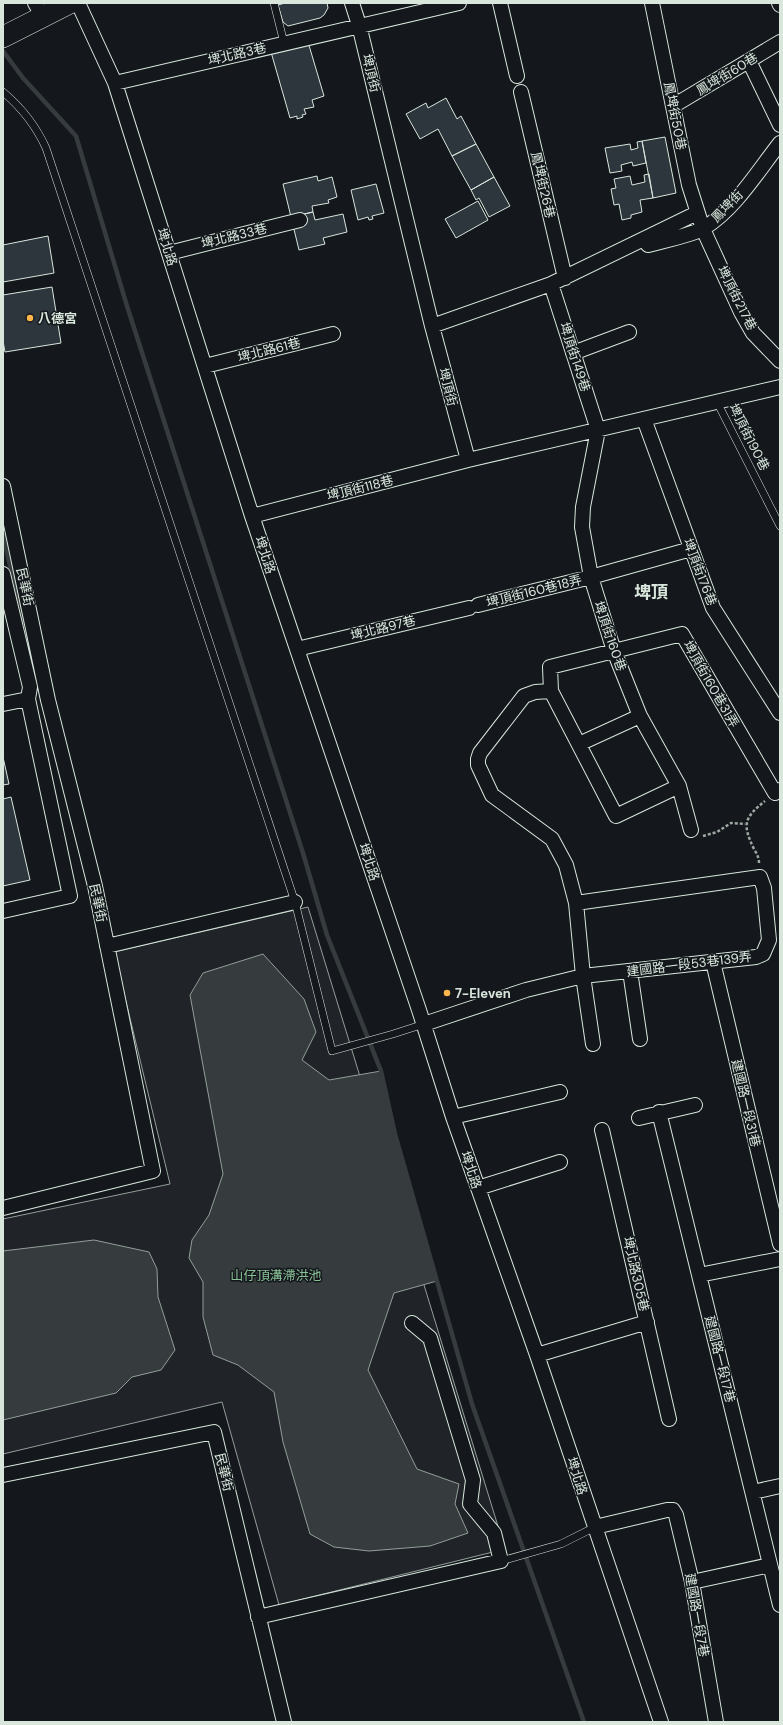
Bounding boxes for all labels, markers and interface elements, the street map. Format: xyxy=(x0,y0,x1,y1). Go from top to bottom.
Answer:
street label: 埤北路3巷 xyxy=(206,39,268,69)
street label: 鳳埤街60巷 xyxy=(693,49,761,99)
street label: 埤頂街 xyxy=(358,52,384,94)
street label: 鳳埤街50巷 xyxy=(660,81,690,151)
street label: 鳳埤街26巷 xyxy=(527,150,559,220)
street label: 鳳埤街 xyxy=(707,186,747,226)
street label: 埤北路33巷 xyxy=(199,220,269,252)
street label: 埤北路 xyxy=(153,226,181,268)
street label: 埤頂街217巷 xyxy=(713,263,761,333)
place label: 八德宮 xyxy=(38,310,77,327)
marker: 八德宮 xyxy=(25,313,35,323)
street label: 埤頂街149巷 xyxy=(556,320,594,394)
street label: 埤北路61巷 xyxy=(236,334,302,366)
street label: 埤頂街 xyxy=(435,366,461,408)
street label: 埤頂街190巷 xyxy=(725,401,773,473)
street label: 埤頂街118巷 xyxy=(325,472,395,504)
street label: 埤北路 xyxy=(251,534,279,576)
street label: 埤頂街176巷 xyxy=(679,536,721,608)
street label: 民華街 xyxy=(13,566,37,608)
street label: 埤頂街160巷18弄 xyxy=(484,571,584,611)
district label: 埤頂 xyxy=(634,581,668,603)
street label: 埤頂街160巷 xyxy=(590,599,630,673)
street label: 埤北路97巷 xyxy=(349,612,417,644)
street label: 埤頂街160巷31弄 xyxy=(679,637,743,731)
street label: 埤北路 xyxy=(355,841,383,883)
street label: 民華街 xyxy=(86,882,110,924)
street label: 建國路一段53巷139弄 xyxy=(625,948,753,980)
place label: 7-Eleven xyxy=(455,985,511,1002)
marker: 7-Eleven xyxy=(442,988,452,998)
street label: 建國路一段31巷 xyxy=(728,1057,764,1149)
street label: 埤北路 xyxy=(457,1149,485,1191)
street label: 埤北路305巷 xyxy=(619,1235,653,1313)
park label: 山仔頂溝滯洪池 xyxy=(230,1267,322,1284)
street label: 建國路一段17巷 xyxy=(701,1314,739,1404)
street label: 民華街 xyxy=(211,1451,237,1493)
street label: 埤北路 xyxy=(563,1455,591,1497)
street label: 建國路一段7巷 xyxy=(681,1572,713,1658)

